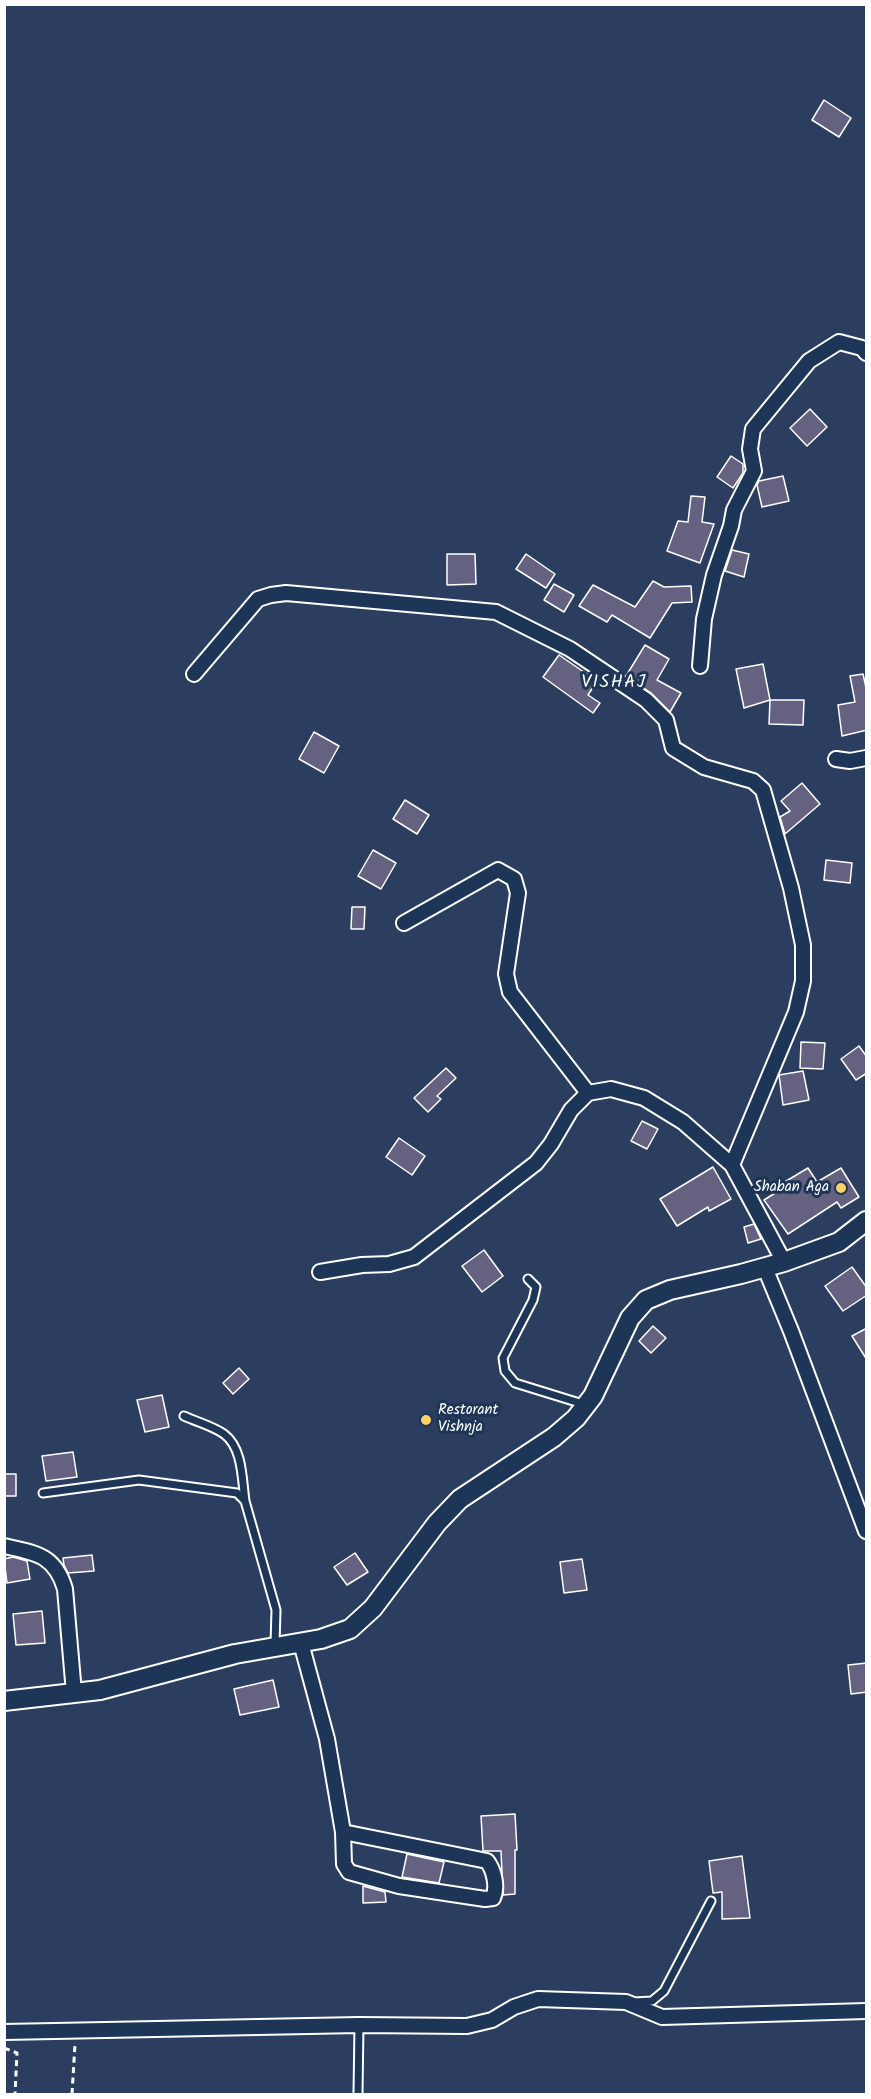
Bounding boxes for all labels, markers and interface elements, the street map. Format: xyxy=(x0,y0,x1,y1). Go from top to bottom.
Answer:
district label: VISHAJ xyxy=(581,673,647,695)
place label: Shaban Aga xyxy=(754,1179,829,1197)
marker: Shaban Aga xyxy=(834,1181,848,1195)
place label: Restorant Vishnja xyxy=(438,1402,498,1437)
marker: Restorant Vishnja xyxy=(419,1413,433,1427)

